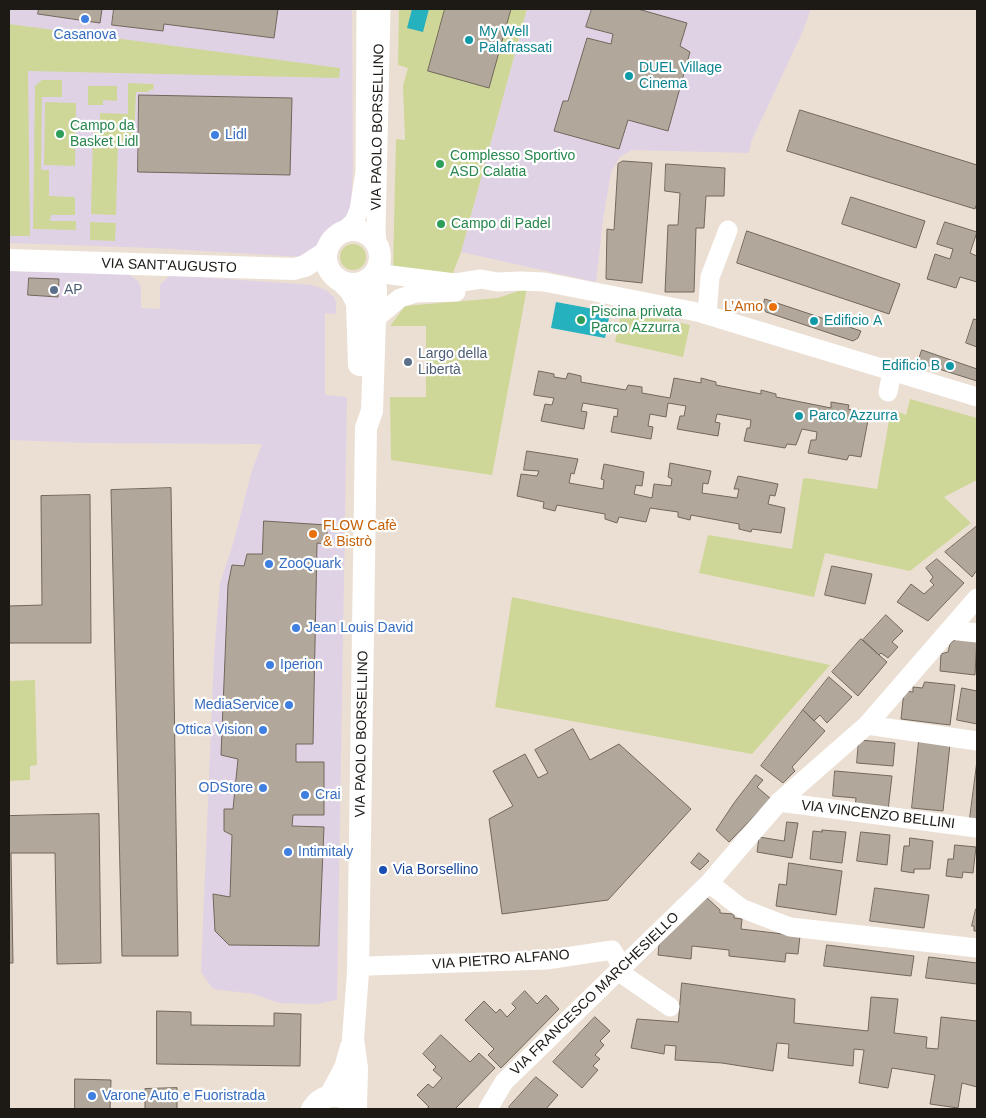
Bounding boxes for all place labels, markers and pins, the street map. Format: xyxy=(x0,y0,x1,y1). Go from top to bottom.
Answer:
marker: Casanova xyxy=(79,13,91,25)
place label: My Well Palafrassati xyxy=(479,24,552,56)
place label: Casanova xyxy=(53,27,117,43)
marker: My Well Palafrassati xyxy=(463,34,475,46)
place label: DUEL Village Cinema xyxy=(639,60,722,92)
marker: DUEL Village Cinema xyxy=(623,70,635,82)
place label: Campo da Basket Lidl xyxy=(70,118,138,150)
place label: Lidl xyxy=(225,127,247,143)
marker: Campo da Basket Lidl xyxy=(54,128,66,140)
marker: Lidl xyxy=(209,129,221,141)
place label: Complesso Sportivo ASD Calatia xyxy=(450,148,575,180)
marker: Complesso Sportivo ASD Calatia xyxy=(434,158,446,170)
place label: Campo di Padel xyxy=(451,216,551,232)
marker: Campo di Padel xyxy=(435,218,447,230)
place label: AP xyxy=(64,282,83,298)
marker: AP xyxy=(48,284,60,296)
place label: L’Amo xyxy=(724,299,763,315)
marker: L’Amo xyxy=(767,301,779,313)
place label: Piscina privata Parco Azzurra xyxy=(591,304,682,336)
place label: Edificio A xyxy=(824,313,882,329)
marker: Piscina privata Parco Azzurra xyxy=(575,314,587,326)
marker: Edificio A xyxy=(808,315,820,327)
place label: Largo della Libertà xyxy=(418,346,487,378)
marker: Largo della Libertà xyxy=(402,356,414,368)
place label: Edificio B xyxy=(882,358,940,374)
marker: Edificio B xyxy=(944,360,956,372)
place label: Parco Azzurra xyxy=(809,408,898,424)
marker: Parco Azzurra xyxy=(793,410,805,422)
place label: FLOW Cafè & Bistrò xyxy=(323,518,397,550)
marker: FLOW Cafè & Bistrò xyxy=(307,528,319,540)
place label: ZooQuark xyxy=(279,556,341,572)
marker: ZooQuark xyxy=(263,558,275,570)
place label: Jean Louis David xyxy=(306,620,413,636)
marker: Jean Louis David xyxy=(290,622,302,634)
place label: Iperion xyxy=(280,657,323,673)
marker: Iperion xyxy=(264,659,276,671)
place label: MediaService xyxy=(194,697,279,713)
marker: MediaService xyxy=(283,699,295,711)
place label: Ottica Vision xyxy=(175,722,253,738)
marker: Ottica Vision xyxy=(257,724,269,736)
place label: ODStore xyxy=(199,780,253,796)
marker: ODStore xyxy=(257,782,269,794)
place label: Crai xyxy=(315,787,341,803)
marker: Crai xyxy=(299,789,311,801)
place label: Intimitaly xyxy=(298,844,353,860)
marker: Intimitaly xyxy=(282,846,294,858)
place label: Via Borsellino xyxy=(393,862,478,878)
marker: Via Borsellino xyxy=(377,864,389,876)
place label: Varone Auto e Fuoristrada xyxy=(102,1088,265,1104)
marker: Varone Auto e Fuoristrada xyxy=(86,1090,98,1102)

